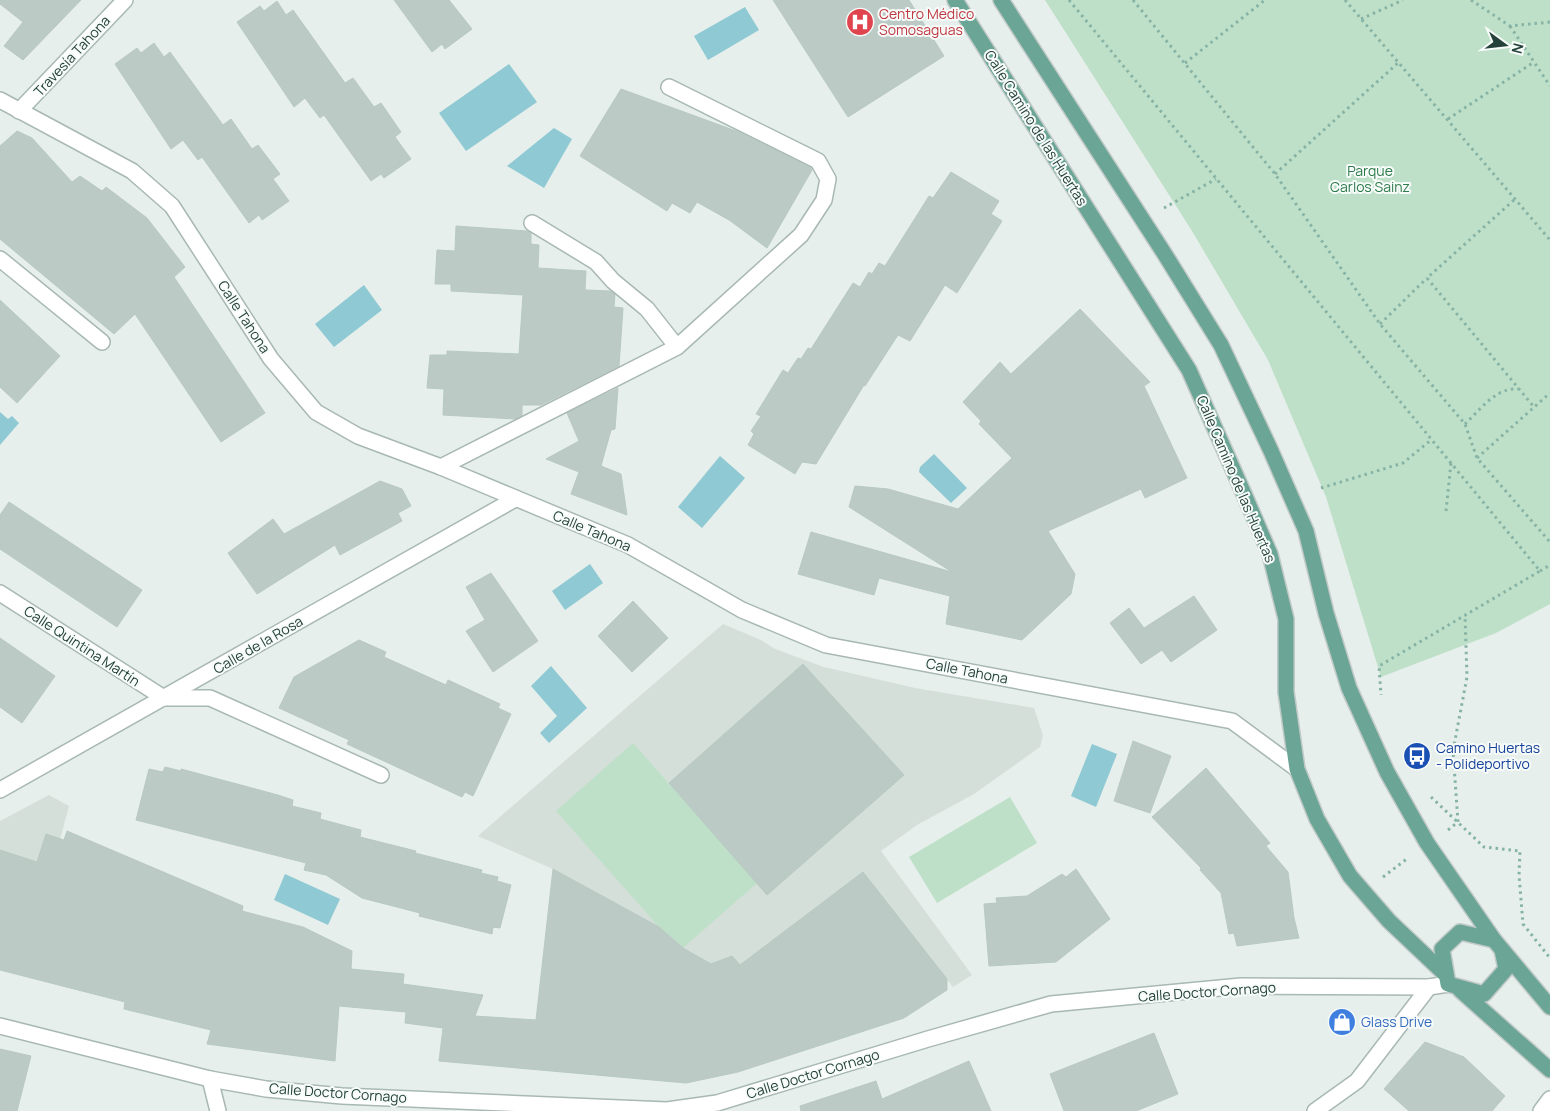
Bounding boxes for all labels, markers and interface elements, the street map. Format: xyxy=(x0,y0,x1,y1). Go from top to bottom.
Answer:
place label: Centro Médico Somosaguas xyxy=(879,4,974,39)
hospital icon: Centro Médico Somosaguas xyxy=(845,7,875,37)
street label: Travesía Tahona xyxy=(29,11,114,100)
north arrow xyxy=(1480,20,1530,70)
text: N xyxy=(1508,41,1529,56)
street label: Calle Camino de las Huertas xyxy=(981,46,1092,209)
park label: Parque Carlos Sainz xyxy=(1330,161,1410,196)
street label: Calle Tahona xyxy=(214,277,275,357)
street label: Calle Camino de las Huertas xyxy=(1193,392,1280,565)
street label: Calle Tahona xyxy=(550,506,634,556)
street label: Calle Quintina Martín xyxy=(21,601,144,690)
street label: Calle de la Rosa xyxy=(209,611,306,678)
street label: Calle Tahona xyxy=(924,653,1010,688)
place label: Camino Huertas - Polideportivo xyxy=(1436,738,1540,773)
bus stop icon: Camino Huertas - Polideportivo xyxy=(1402,741,1432,771)
street label: Calle Doctor Cornago xyxy=(1137,977,1277,1006)
shop icon: Glass Drive xyxy=(1327,1007,1357,1037)
place label: Glass Drive xyxy=(1361,1012,1432,1031)
street label: Calle Doctor Cornago xyxy=(744,1044,882,1103)
street label: Calle Doctor Cornago xyxy=(268,1078,408,1107)

